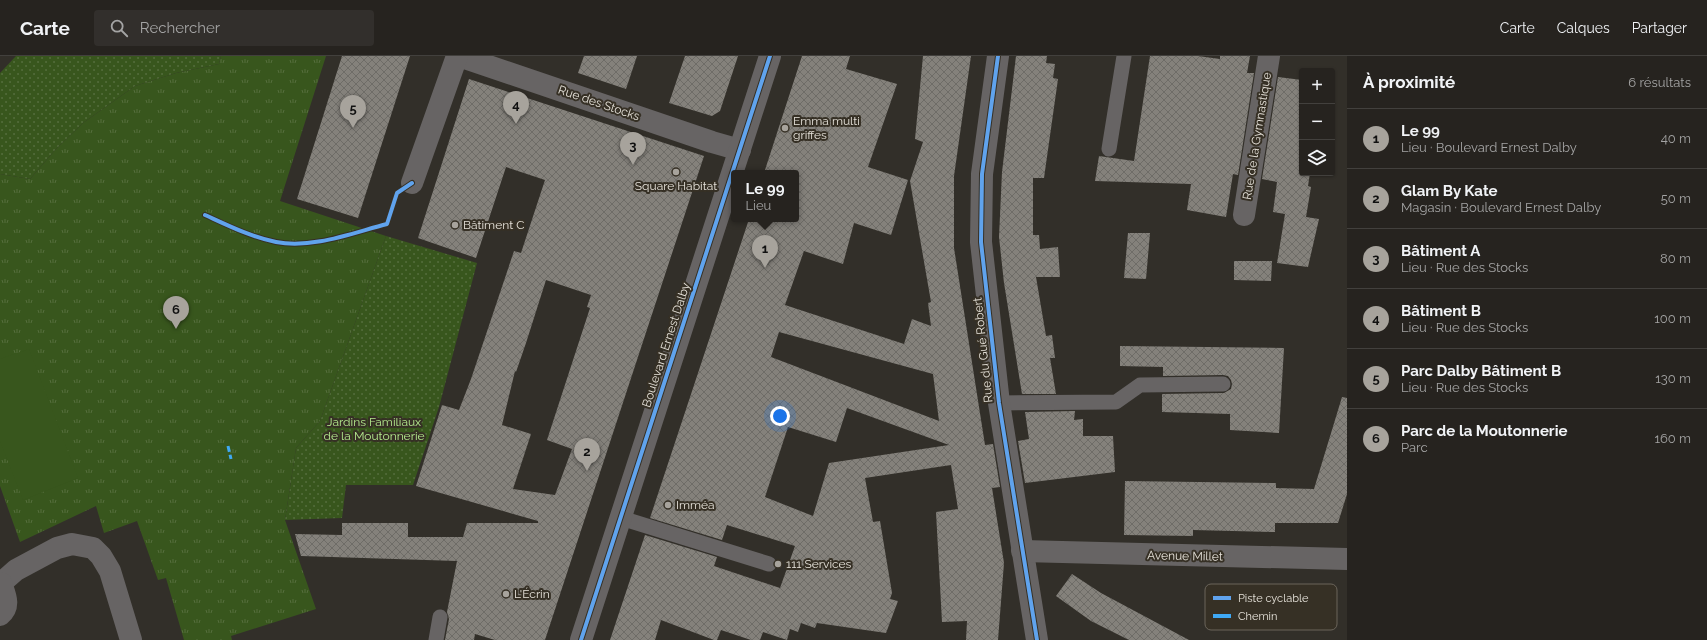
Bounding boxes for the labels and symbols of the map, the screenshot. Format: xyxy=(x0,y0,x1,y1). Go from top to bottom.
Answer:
street label: Rue de la Gymnastique xyxy=(1240,71,1274,201)
street label: Rue des Stocks xyxy=(556,82,642,124)
pin: 4 xyxy=(503,91,529,124)
pin: 5 xyxy=(340,95,366,128)
place label: Emma multi griffes xyxy=(793,114,860,142)
marker: Emma multi griffes xyxy=(780,123,790,133)
pin: 3 xyxy=(620,132,646,165)
marker: Square Habitat xyxy=(671,167,681,177)
place label: Square Habitat xyxy=(635,179,717,193)
place label: Bâtiment C xyxy=(463,218,524,232)
marker: Bâtiment C xyxy=(450,220,460,230)
pin: 1 xyxy=(752,235,778,268)
street label: Boulevard Ernest Dalby xyxy=(639,280,693,409)
pin: 6 xyxy=(163,296,189,329)
street label: Rue du Gué Robert xyxy=(971,297,995,403)
your location xyxy=(770,406,790,426)
park label: Jardins Familiaux de la Moutonnerie xyxy=(323,415,425,443)
pin: 2 xyxy=(574,438,600,471)
place label: Imméa xyxy=(676,498,715,512)
marker: Imméa xyxy=(663,500,673,510)
street label: Avenue Millet xyxy=(1147,548,1223,564)
place label: 111 Services xyxy=(786,557,852,571)
marker: 111 Services xyxy=(773,559,783,569)
legend xyxy=(1205,584,1337,630)
place label: L'Écrin xyxy=(514,587,550,601)
marker: L'Écrin xyxy=(501,589,511,599)
text: Piste cyclable xyxy=(1238,592,1309,605)
text: Chemin xyxy=(1238,610,1277,623)

